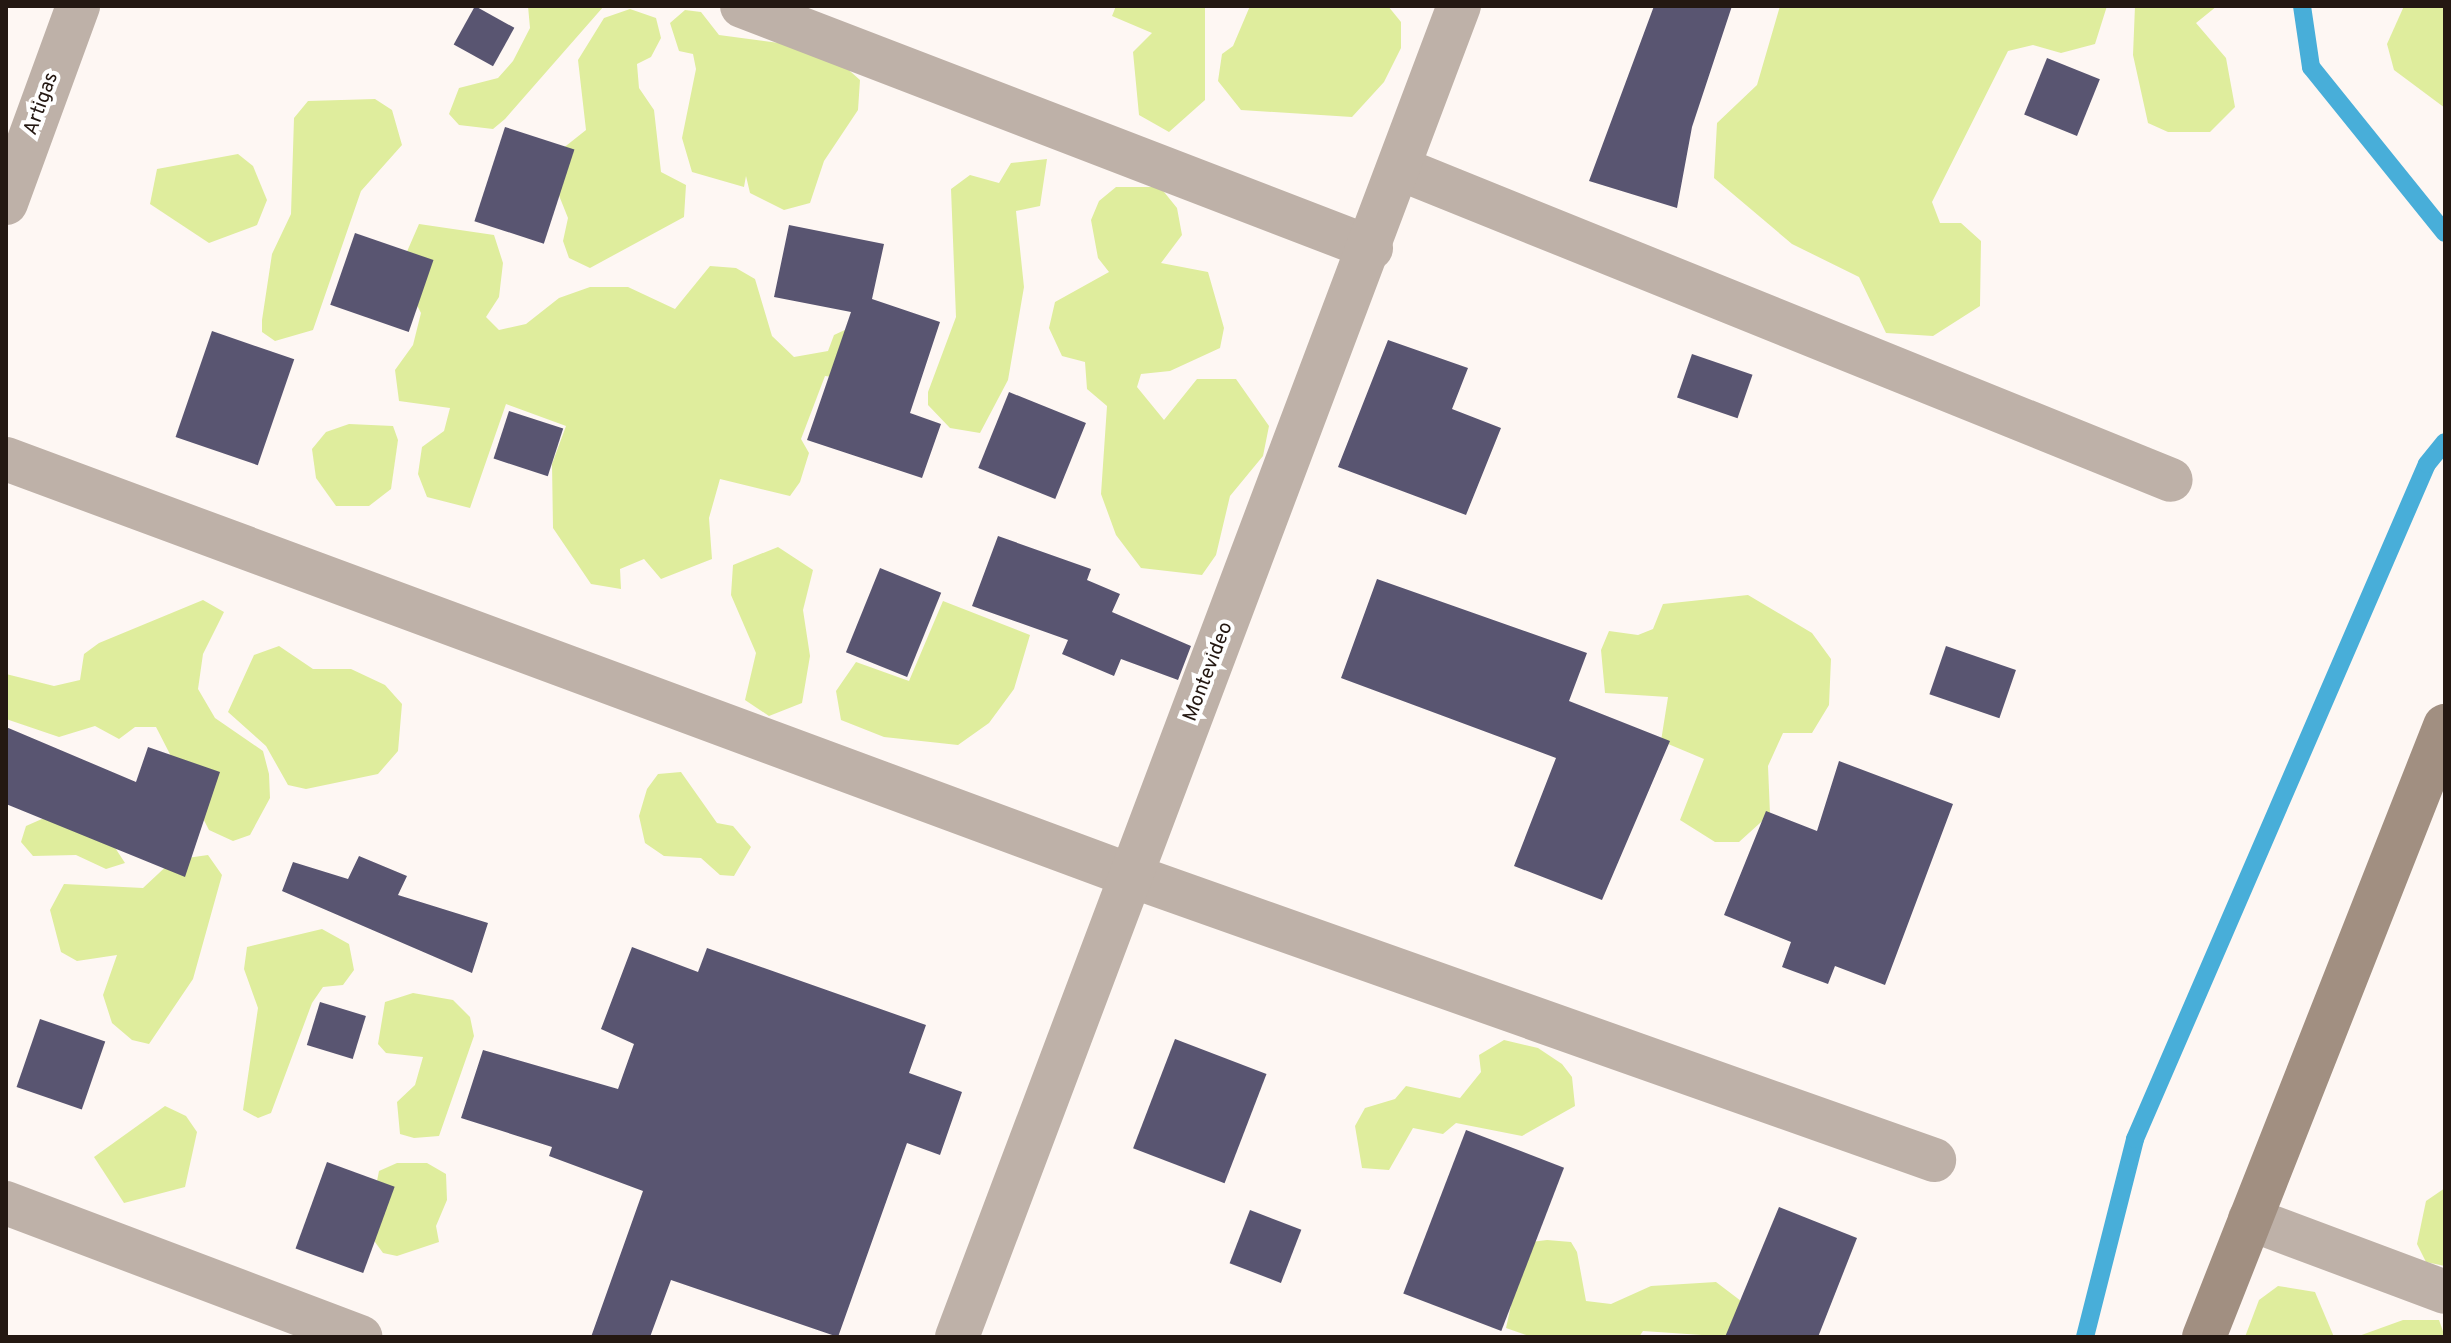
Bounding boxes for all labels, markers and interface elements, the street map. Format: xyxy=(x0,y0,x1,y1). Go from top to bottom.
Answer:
street label: Artigas xyxy=(20,69,64,139)
street label: Montevideo xyxy=(1179,619,1239,725)

